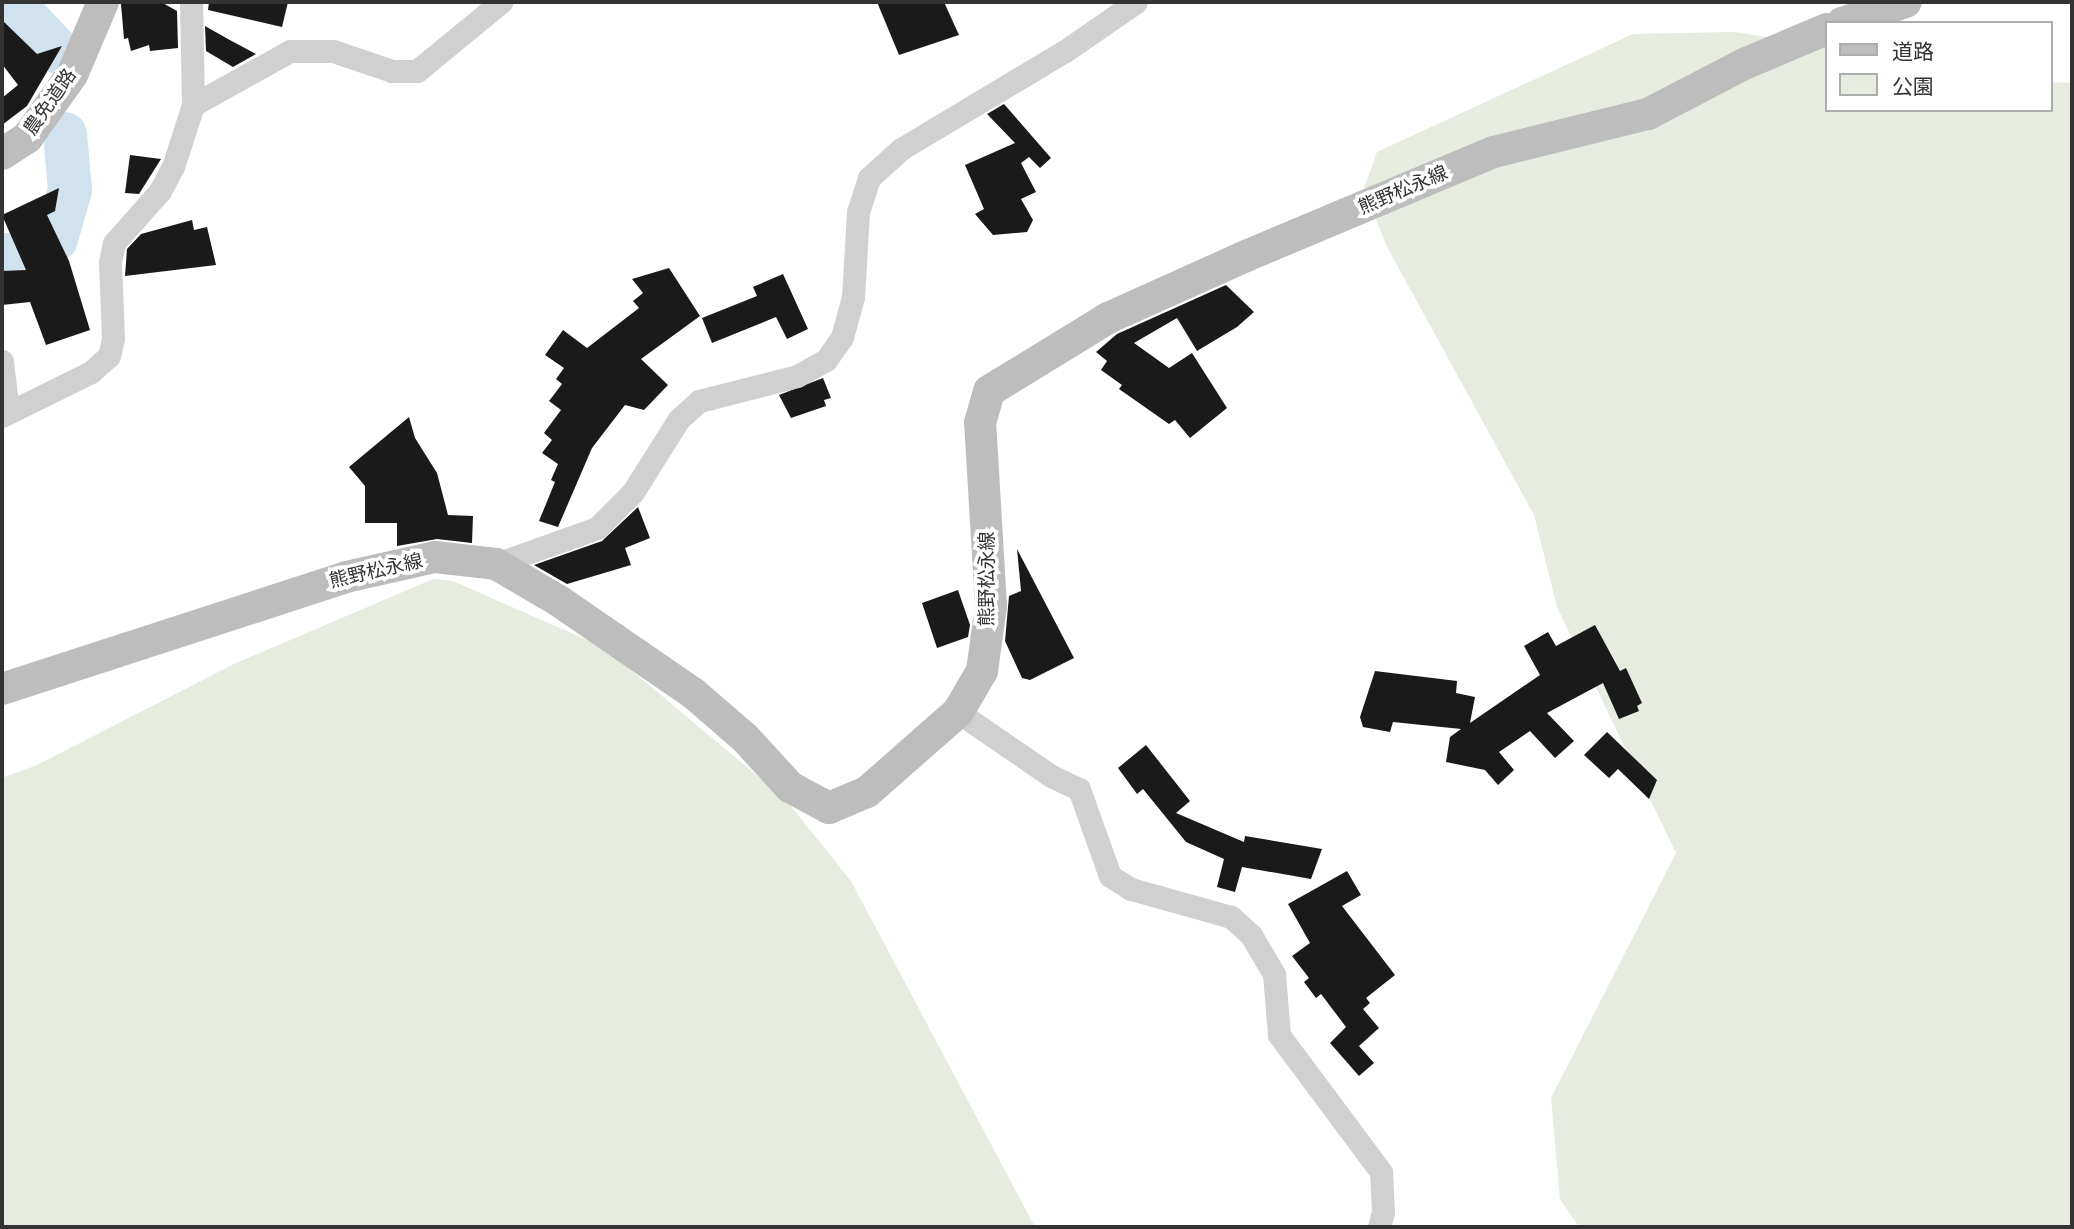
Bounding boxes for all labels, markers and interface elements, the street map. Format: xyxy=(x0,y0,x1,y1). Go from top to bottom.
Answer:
legend xyxy=(1826,21,2053,112)
text: 道路 xyxy=(1892,38,1934,65)
street label: 農免道路 xyxy=(19,64,81,140)
text: 公園 xyxy=(1892,73,1934,100)
street label: 熊野松永線 xyxy=(1355,161,1451,219)
street label: 熊野松永線 xyxy=(976,532,998,626)
street label: 熊野松永線 xyxy=(327,549,425,593)

